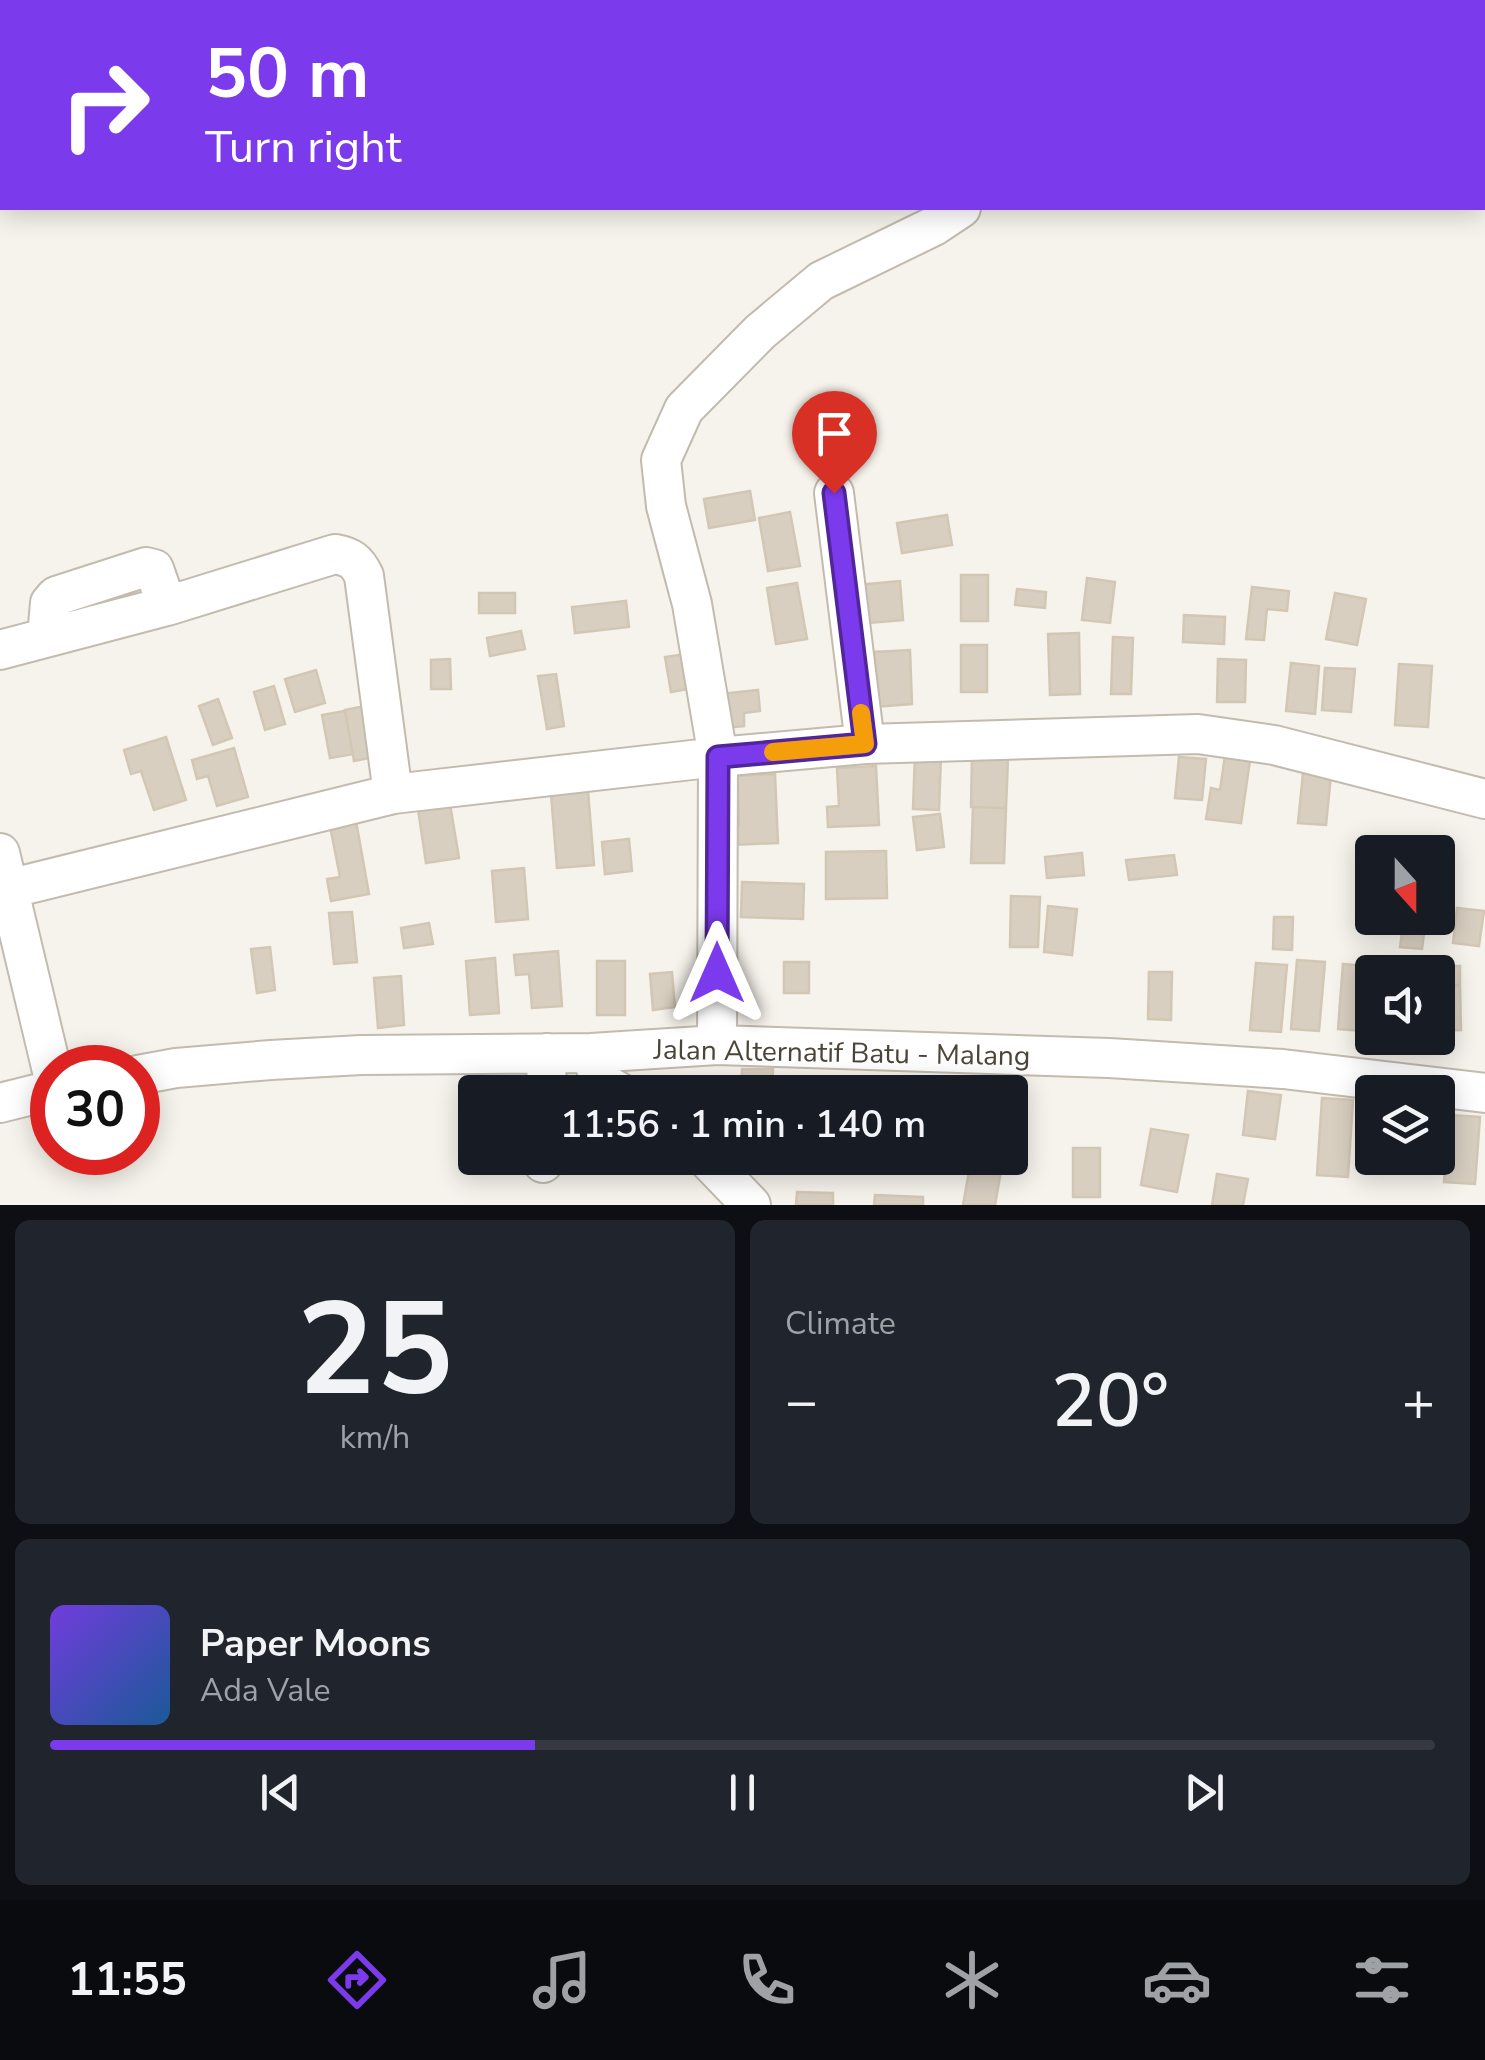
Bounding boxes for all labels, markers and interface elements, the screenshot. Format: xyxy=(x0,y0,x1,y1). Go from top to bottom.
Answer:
text: 50 m xyxy=(205,26,369,122)
icon: right xyxy=(40,40,170,170)
text: Turn right xyxy=(205,117,402,178)
pin xyxy=(792,391,877,494)
icon: arrive xyxy=(807,406,862,461)
north arrow xyxy=(1355,835,1455,935)
map controls xyxy=(1355,835,1455,1175)
position arrow xyxy=(665,921,769,1025)
button: sound xyxy=(1355,955,1455,1055)
street label: Jalan Alternatif Batu - Malang xyxy=(652,1031,1031,1075)
speed limit sign: 30 xyxy=(30,1045,160,1175)
button: layers xyxy=(1355,1075,1455,1175)
text: 11:56 · 1 min · 140 m xyxy=(560,1099,926,1150)
text: 25 xyxy=(297,1262,453,1439)
text: Climate xyxy=(785,1302,896,1345)
text: 20° xyxy=(1051,1350,1169,1452)
text: − xyxy=(785,1364,818,1439)
text: + xyxy=(1402,1364,1435,1439)
text: km/h xyxy=(340,1416,410,1459)
text: Paper Moons xyxy=(200,1618,431,1669)
text: Ada Vale xyxy=(200,1669,331,1712)
icon: previous xyxy=(253,1765,308,1820)
icon: pause xyxy=(715,1765,770,1820)
icon: next xyxy=(1177,1765,1232,1820)
icon: directions xyxy=(322,1945,392,2015)
icon: music xyxy=(527,1945,597,2015)
icon: phone xyxy=(732,1945,802,2015)
icon: climate xyxy=(937,1945,1007,2015)
icon: car xyxy=(1142,1945,1212,2015)
icon: filters xyxy=(1347,1945,1417,2015)
text: 11:55 xyxy=(68,1950,187,2011)

